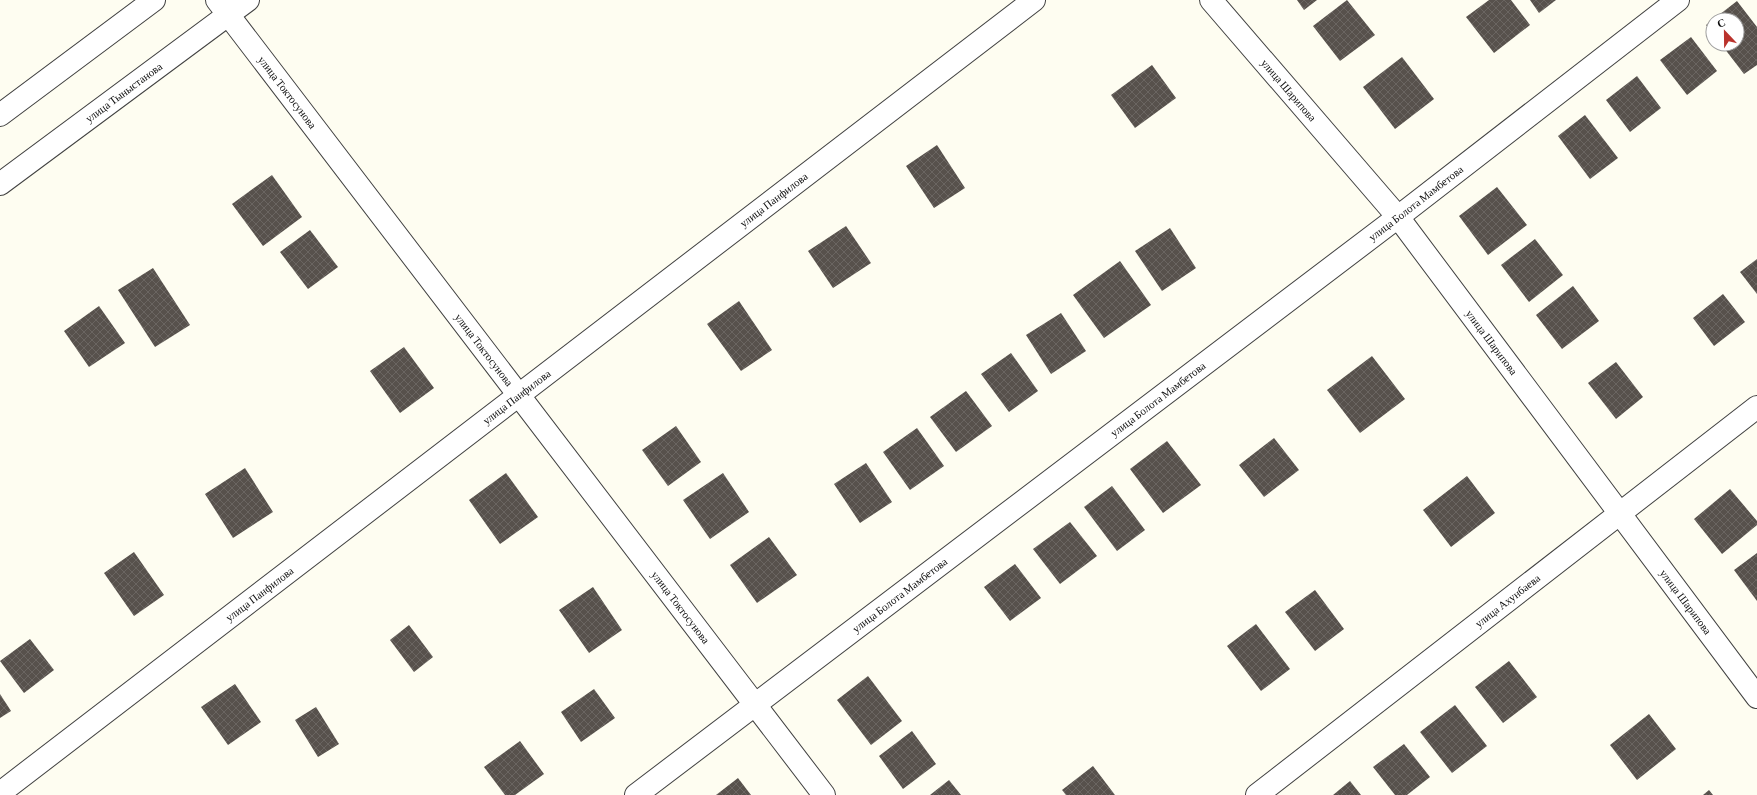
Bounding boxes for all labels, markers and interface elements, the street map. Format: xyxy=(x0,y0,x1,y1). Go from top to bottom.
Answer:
north arrow xyxy=(1705,12,1745,52)
text: С xyxy=(1715,16,1727,30)
street label: улица Токтосунова xyxy=(256,54,319,131)
street label: улица Шарипова xyxy=(1259,57,1319,124)
street label: улица Тыныстанова xyxy=(83,60,164,125)
street label: улица Болота Мамбетова xyxy=(1366,163,1465,243)
street label: улица Панфилова xyxy=(737,170,810,229)
street label: улица Шарипова xyxy=(1464,308,1520,377)
street label: улица Токтосунова xyxy=(453,311,516,388)
street label: улица Болота Мамбетова xyxy=(1108,359,1208,439)
street label: улица Панфилова xyxy=(480,367,553,427)
street label: улица Болота Мамбетова xyxy=(850,555,950,635)
street label: улица Панфилова xyxy=(223,564,296,624)
street label: улица Шарипова xyxy=(1658,567,1714,637)
street label: улица Токтосунова xyxy=(649,569,712,646)
street label: улица Ахунбаева xyxy=(1473,572,1542,630)

